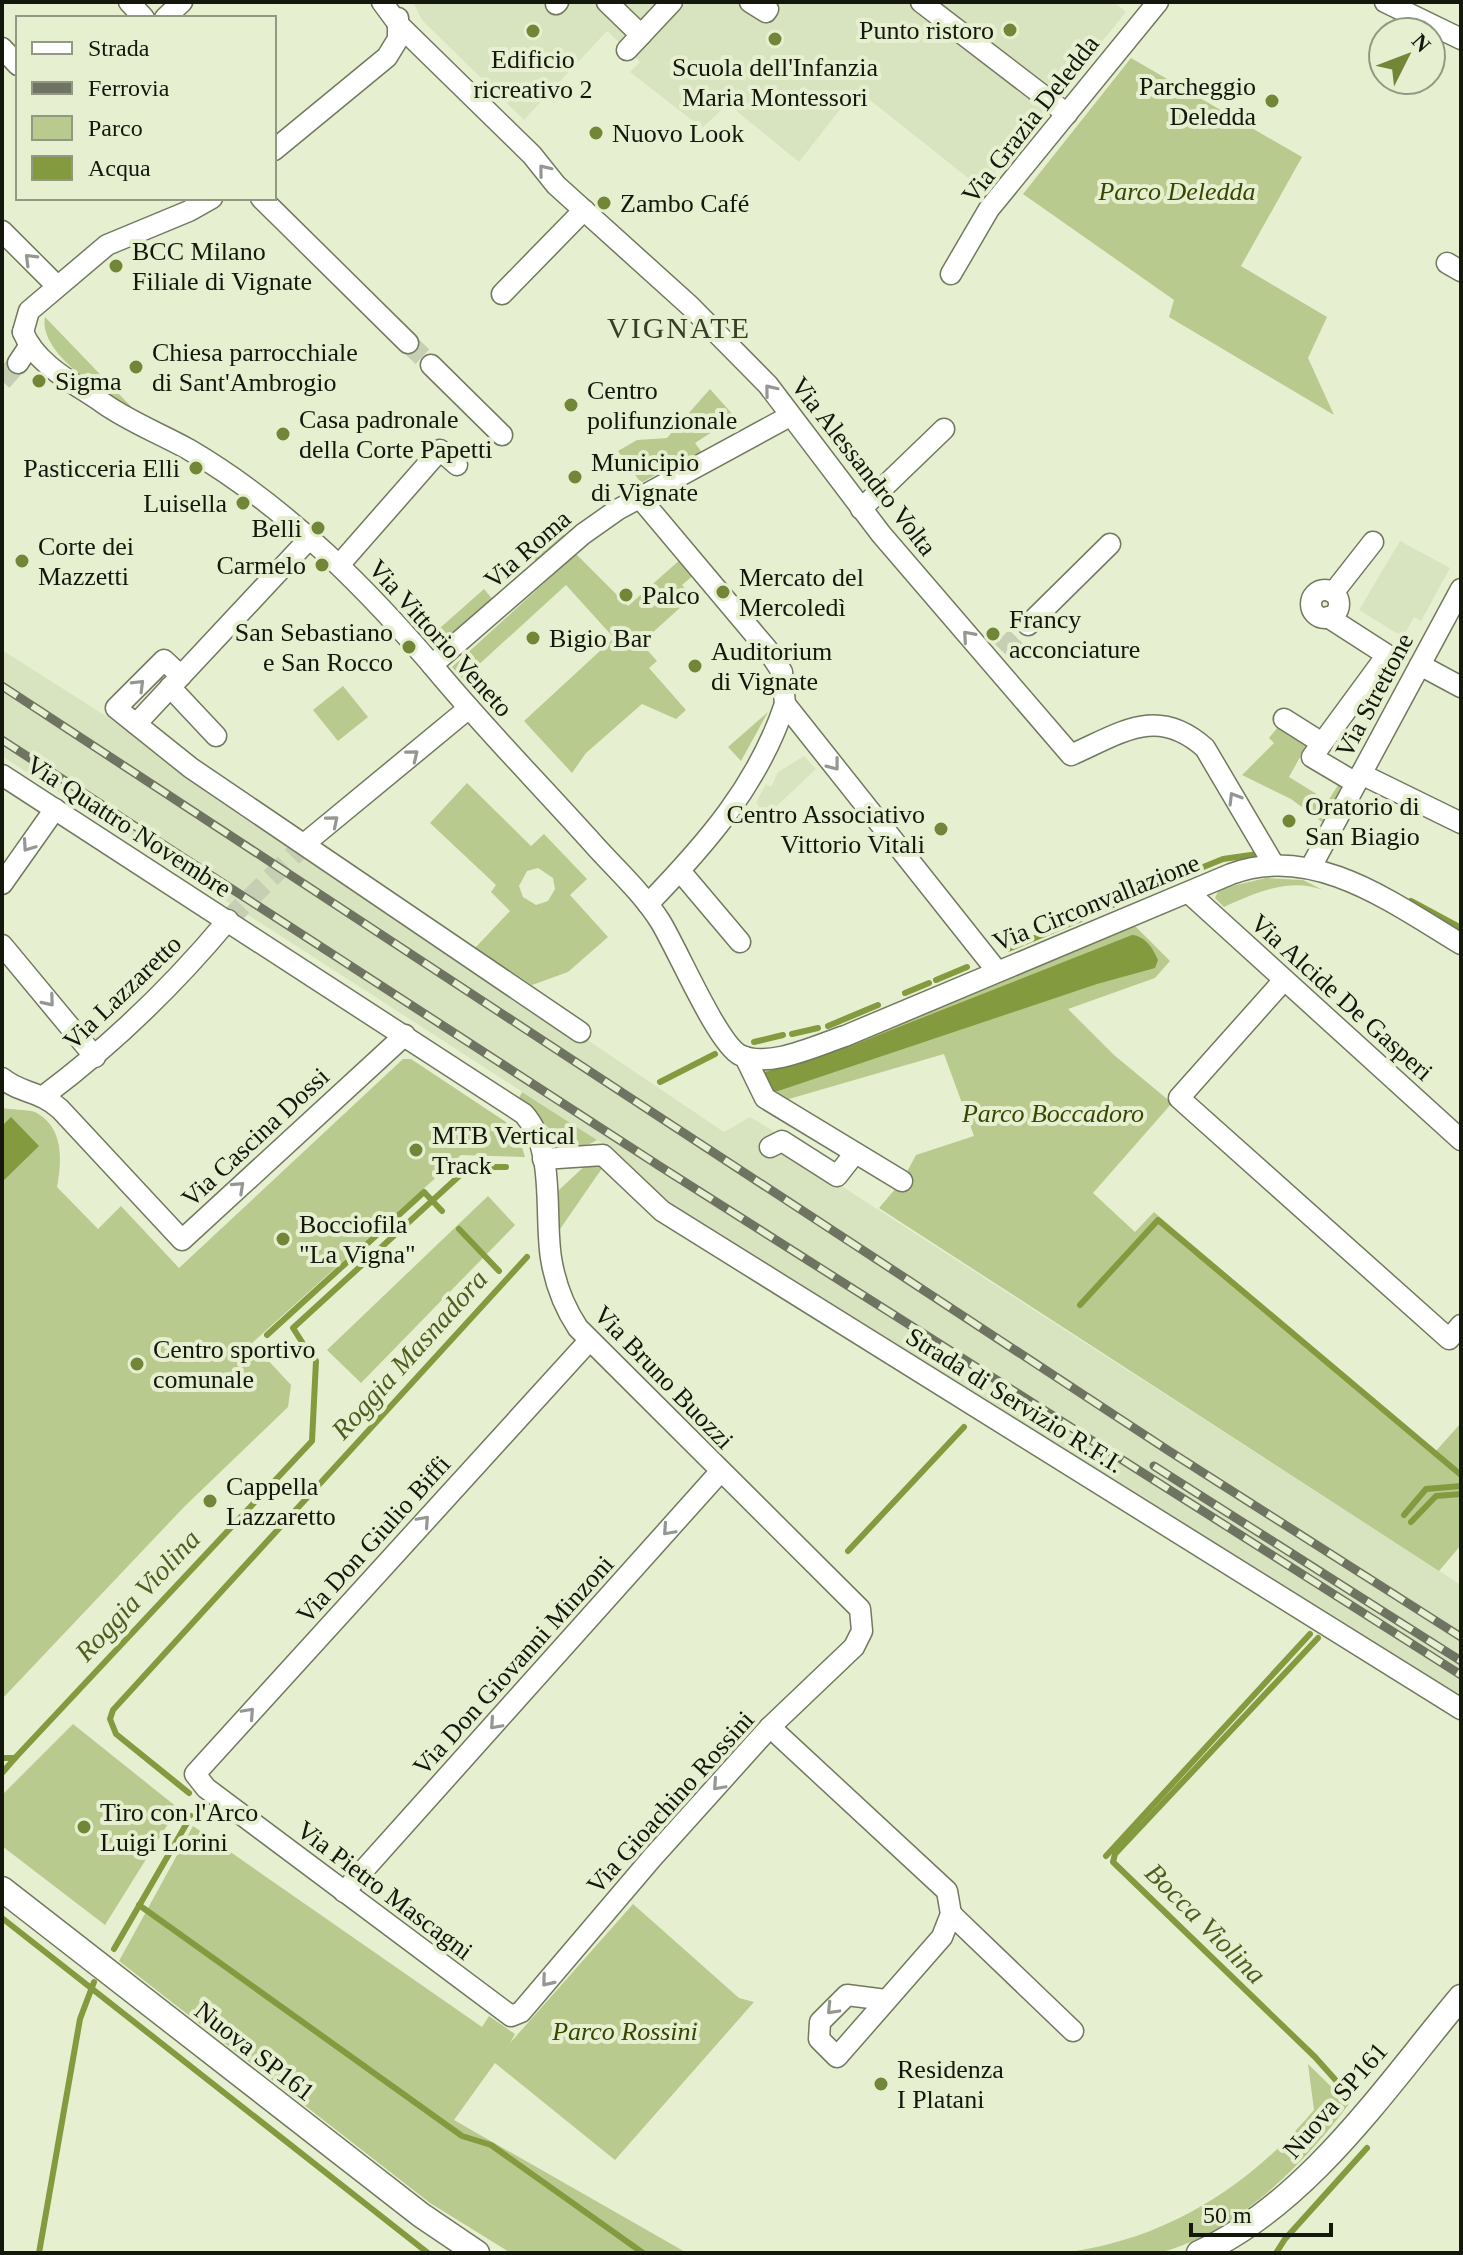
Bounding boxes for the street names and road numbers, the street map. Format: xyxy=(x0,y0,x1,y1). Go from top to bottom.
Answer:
street label: Via Grazia Deledda xyxy=(956,29,1105,209)
street label: Via Alessandro Volta xyxy=(785,371,943,562)
street label: Via Roma xyxy=(478,504,577,595)
street label: Via Vittorio Veneto xyxy=(363,554,519,723)
street label: Via Strettone xyxy=(1330,628,1419,762)
street label: Via Quattro Novembre xyxy=(21,749,236,903)
street label: Via Circonvallazione xyxy=(989,848,1204,957)
street label: Via Alcide De Gasperi xyxy=(1245,908,1439,1087)
street label: Via Lazzaretto xyxy=(58,929,187,1056)
street label: Via Cascina Dossi xyxy=(176,1062,335,1213)
street label: Via Bruno Buozzi xyxy=(588,1300,739,1455)
street label: Strada di Servizio R.F.I. xyxy=(901,1322,1129,1479)
street label: Via Don Giulio Biffi xyxy=(291,1450,456,1629)
street label: Via Don Giovanni Minzoni xyxy=(407,1550,620,1781)
street label: Via Gioachino Rossini xyxy=(581,1705,760,1899)
street label: Via Pietro Mascagni xyxy=(291,1815,478,1966)
street label: Nuova SP161 xyxy=(189,1996,320,2107)
street label: Nuova SP161 xyxy=(1277,2037,1393,2164)

